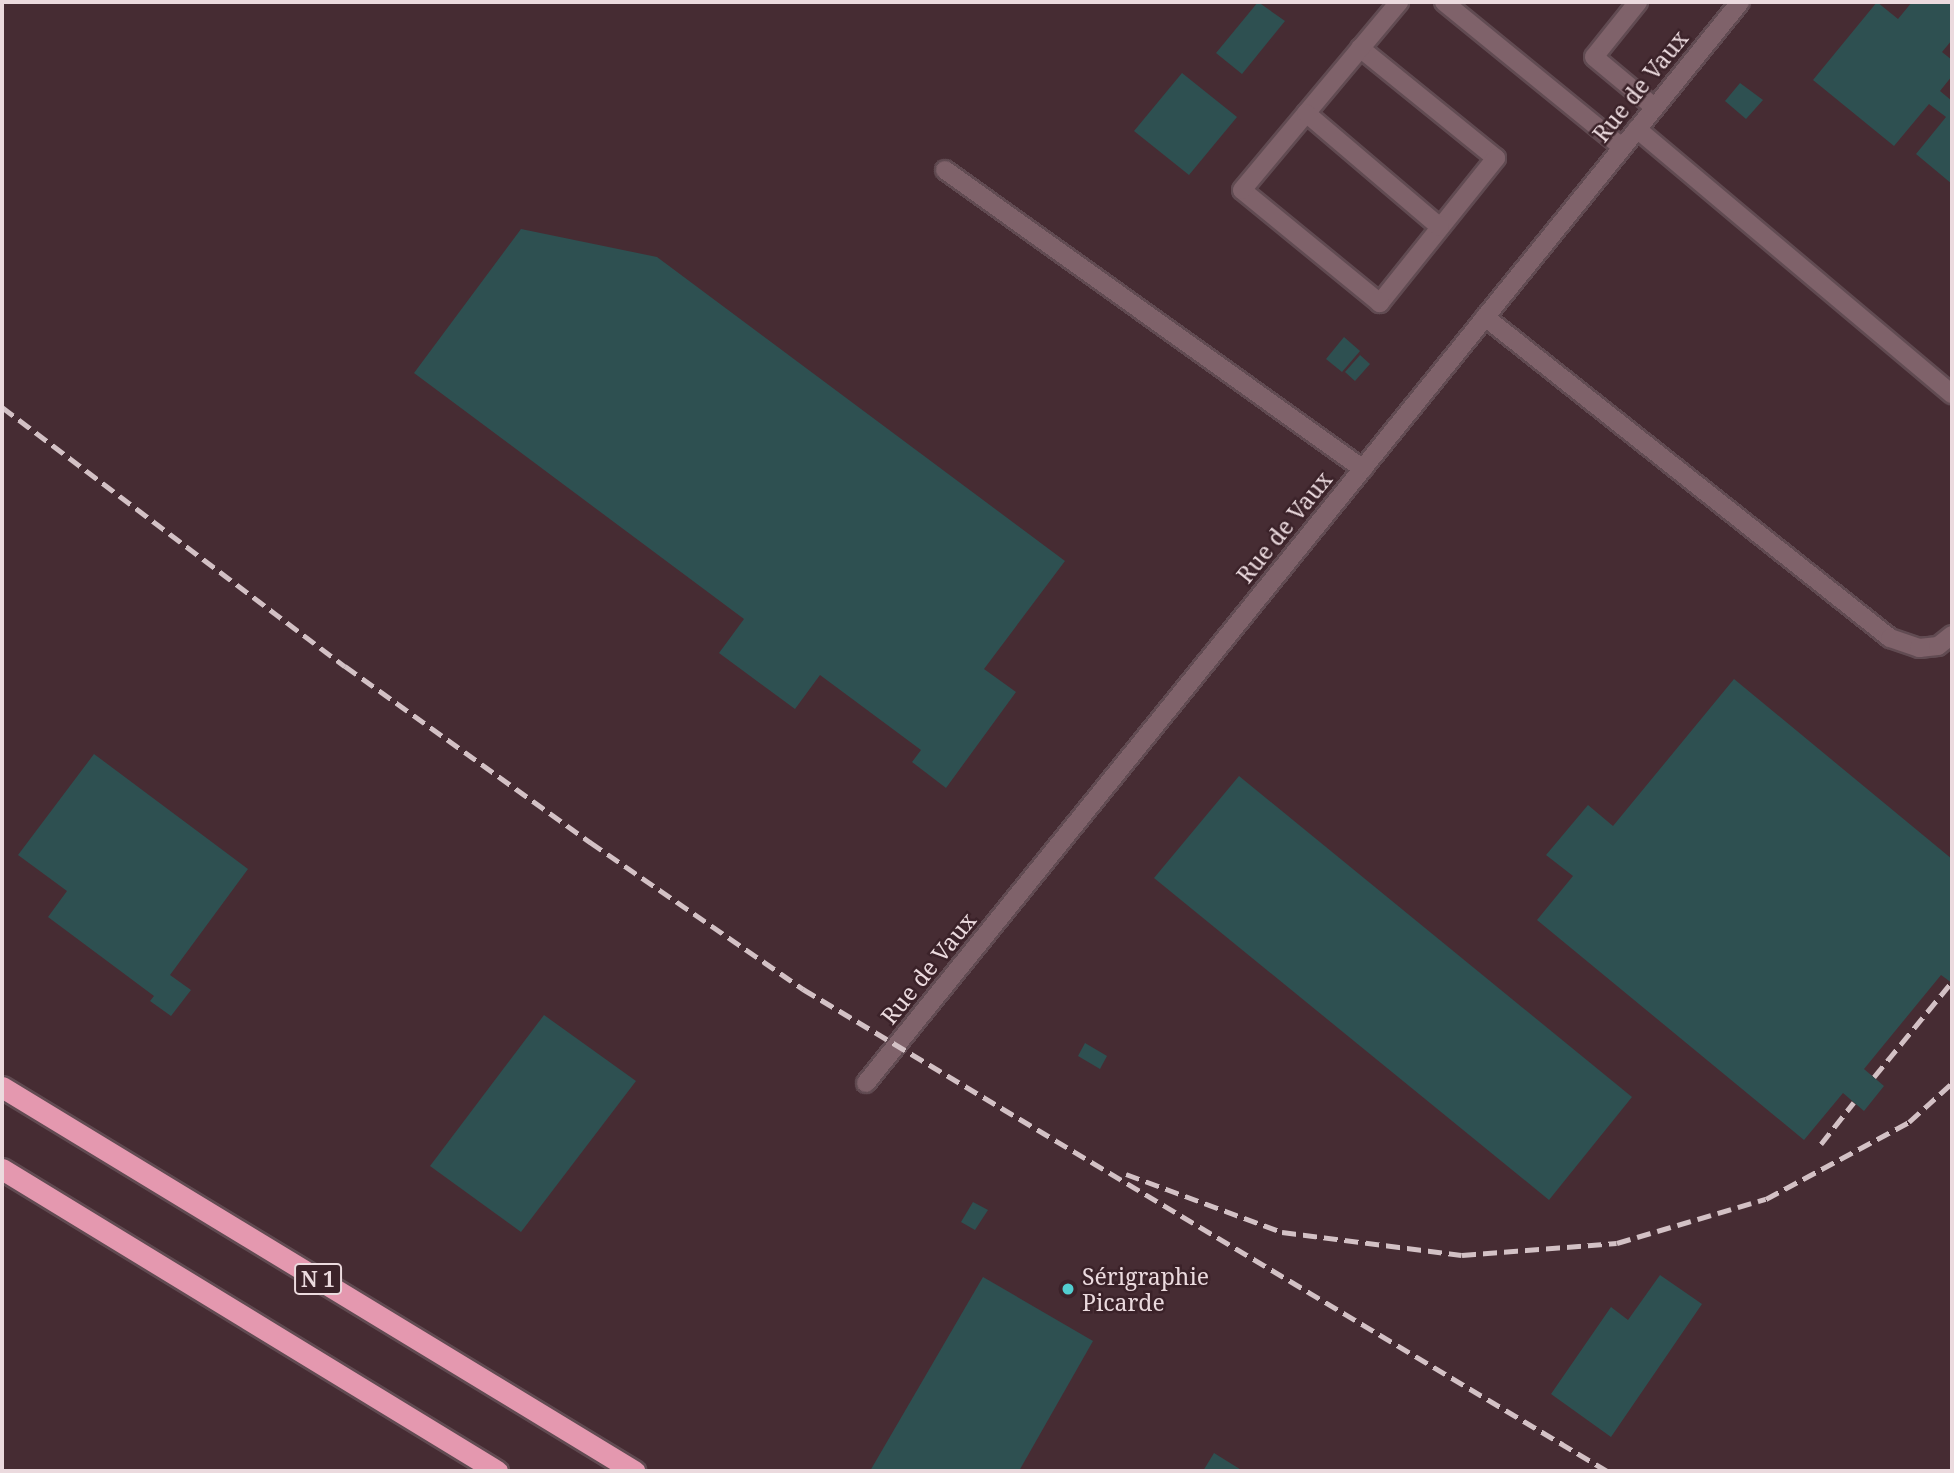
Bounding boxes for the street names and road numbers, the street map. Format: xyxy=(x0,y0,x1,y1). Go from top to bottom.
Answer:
street label: Rue de Vaux xyxy=(1587,25,1693,147)
street label: Rue de Vaux xyxy=(1231,466,1337,588)
street label: Rue de Vaux xyxy=(875,907,981,1029)
road number: N 1 xyxy=(294,1262,342,1296)

